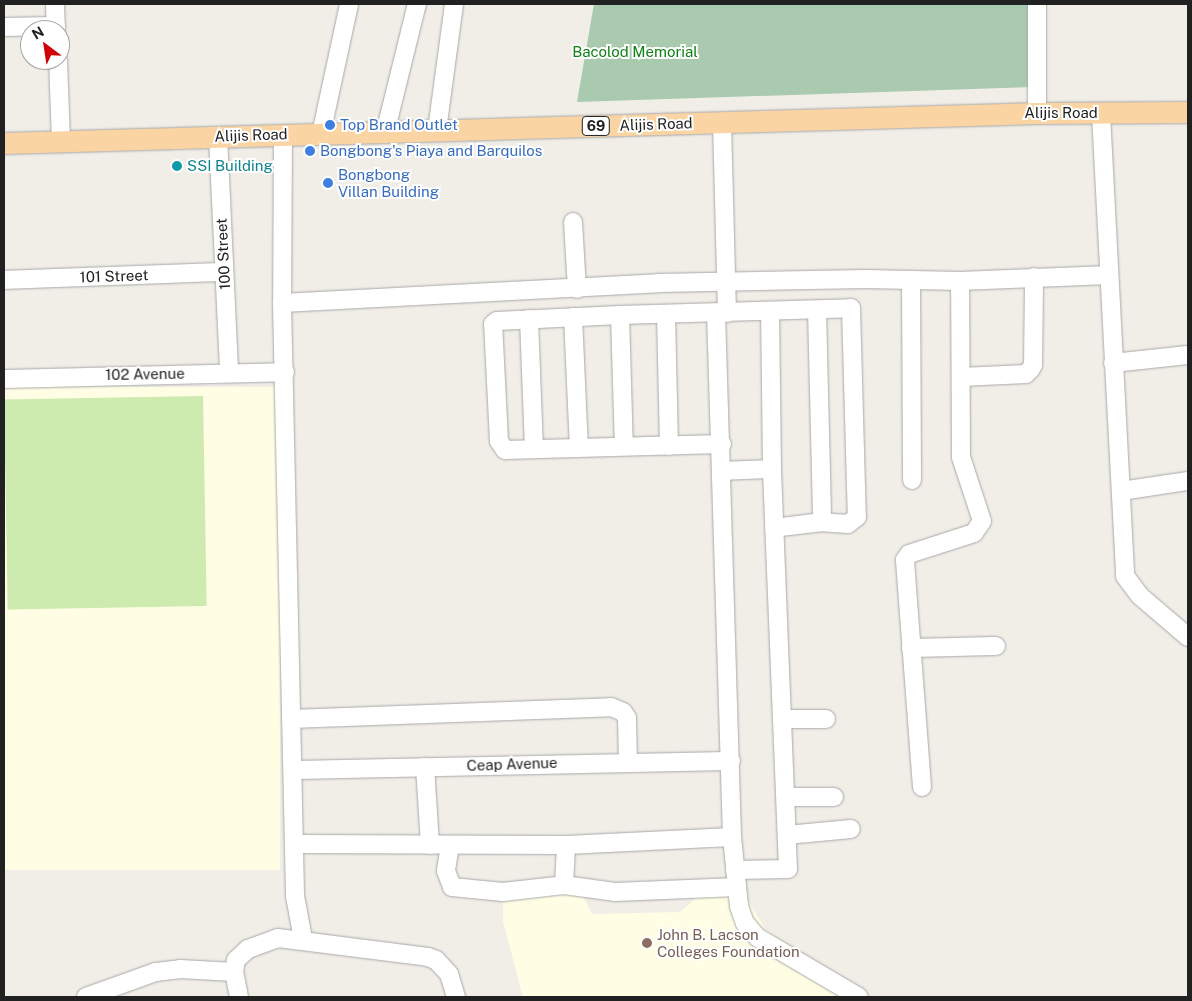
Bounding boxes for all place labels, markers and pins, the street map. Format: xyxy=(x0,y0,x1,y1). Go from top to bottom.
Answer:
place label: Top Brand Outlet xyxy=(340,116,458,134)
marker: Top Brand Outlet xyxy=(324,119,336,131)
place label: Bongbong's Piaya and Barquilos xyxy=(320,142,542,160)
marker: Bongbong's Piaya and Barquilos xyxy=(304,145,316,157)
place label: SSI Building xyxy=(187,157,273,175)
marker: SSI Building xyxy=(171,160,183,172)
place label: Bongbong Villan Building xyxy=(338,165,439,200)
marker: Bongbong Villan Building xyxy=(322,177,334,189)
place label: John B. Lacson Colleges Foundation xyxy=(657,925,800,960)
marker: John B. Lacson Colleges Foundation xyxy=(641,937,653,949)

